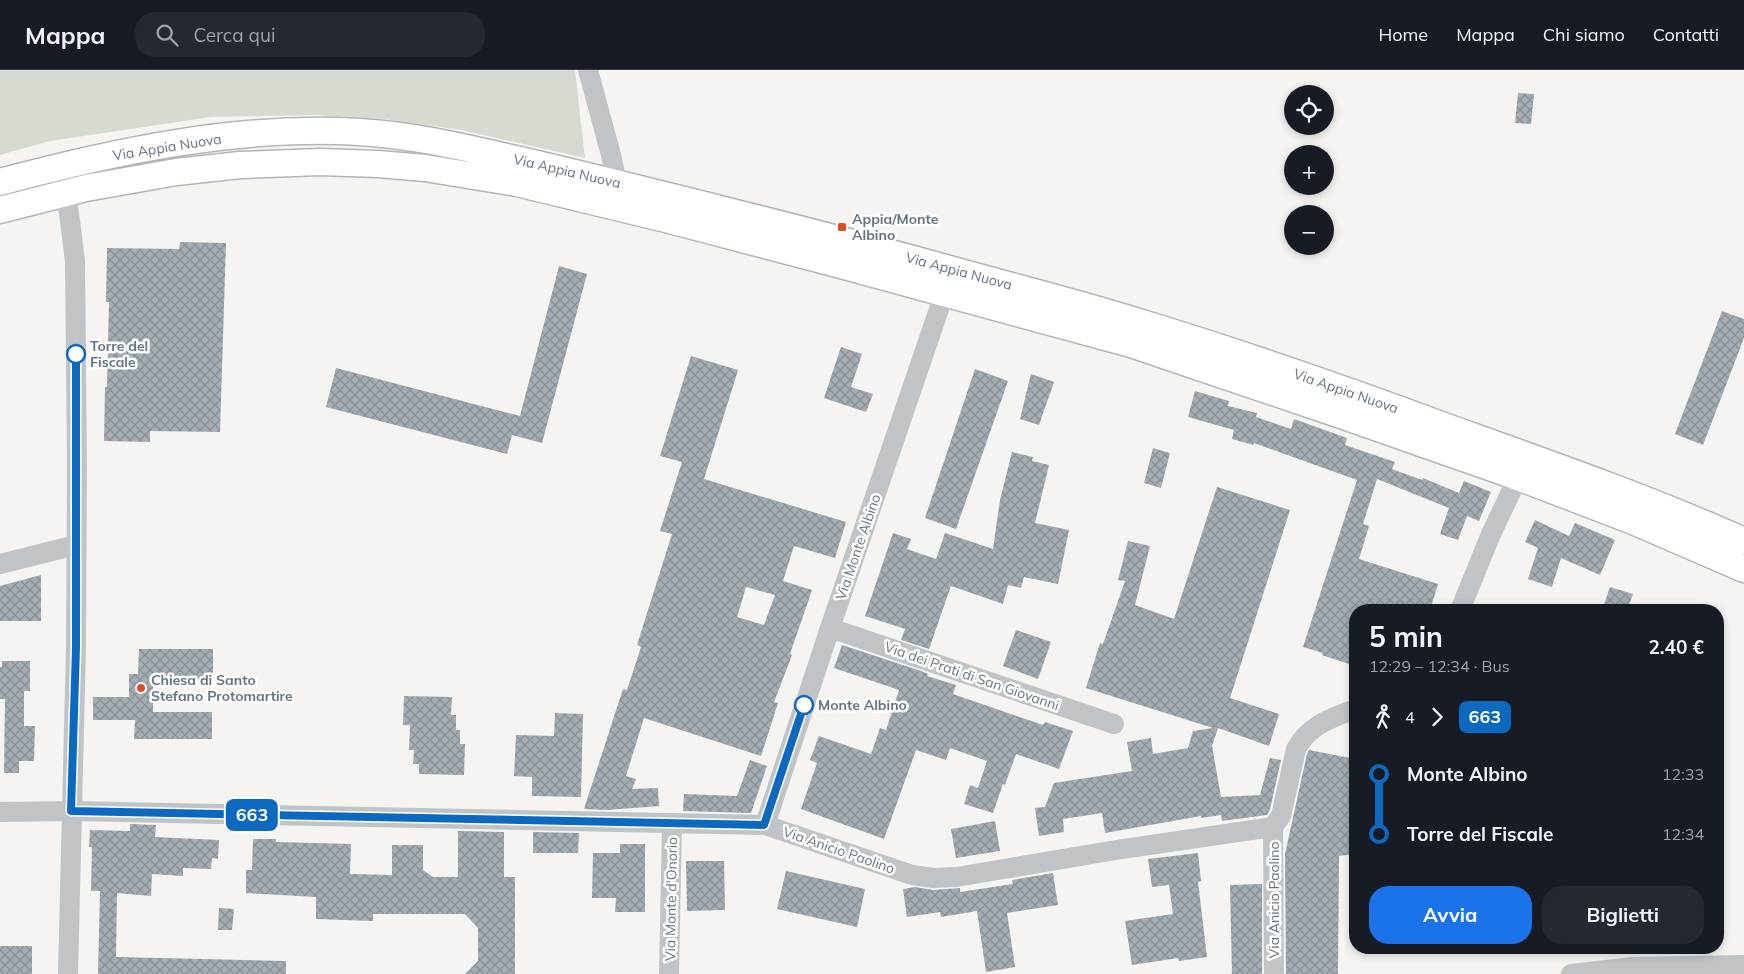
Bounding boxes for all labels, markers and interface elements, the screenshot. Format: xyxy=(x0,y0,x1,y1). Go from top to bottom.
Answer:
search box xyxy=(135,12,485,57)
text: Mappa xyxy=(25,20,105,50)
icon: search xyxy=(153,21,181,49)
text: Cerca qui xyxy=(193,23,275,47)
text: Home xyxy=(1378,23,1428,46)
text: Mappa xyxy=(1456,23,1515,46)
text: Chi siamo xyxy=(1543,23,1625,46)
text: Contatti xyxy=(1653,23,1719,46)
map controls xyxy=(1284,85,1334,255)
button: locate xyxy=(1284,85,1334,135)
street label: Via Appia Nuova xyxy=(111,130,223,164)
button: + xyxy=(1284,145,1334,195)
street label: Via Appia Nuova xyxy=(511,150,623,192)
button: − xyxy=(1284,205,1334,255)
place label: Appia/Monte Albino xyxy=(852,210,939,244)
marker: Appia/Monte Albino xyxy=(836,221,848,233)
street label: Via Appia Nuova xyxy=(904,248,1014,294)
place label: Torre del Fiscale xyxy=(90,337,148,371)
marker: Torre del Fiscale xyxy=(66,344,86,364)
street label: Via Appia Nuova xyxy=(1291,365,1401,417)
street label: Via Monte Albino xyxy=(831,492,885,602)
text: 5 min xyxy=(1369,619,1443,654)
text: 2.40 € xyxy=(1648,635,1704,659)
street label: Via dei Prati di San Giovanni xyxy=(882,638,1062,714)
text: 12:29 – 12:34 · Bus xyxy=(1369,656,1510,676)
place label: Chiesa di Santo Stefano Protomartire xyxy=(151,671,293,705)
marker: Chiesa di Santo Stefano Protomartire xyxy=(135,682,147,694)
marker: Monte Albino xyxy=(794,695,814,715)
place label: Monte Albino xyxy=(818,696,907,714)
icon: walk xyxy=(1369,703,1397,731)
icon: forward xyxy=(1423,703,1451,731)
text: 663 xyxy=(1469,705,1501,728)
text: 4 xyxy=(1405,707,1415,727)
text: Monte Albino xyxy=(1407,762,1528,786)
text: 12:33 xyxy=(1662,764,1704,784)
line badge: 663 xyxy=(223,799,281,831)
text: 663 xyxy=(236,803,268,826)
street label: Via Anicio Paolino xyxy=(781,822,897,878)
text: Torre del Fiscale xyxy=(1407,822,1553,846)
text: 12:34 xyxy=(1662,824,1704,844)
street label: Via Monte d'Onorio xyxy=(661,837,681,961)
street label: Via Anicio Paolino xyxy=(1265,842,1283,958)
button: Avvia xyxy=(1369,886,1532,944)
button: Biglietti xyxy=(1542,886,1704,944)

